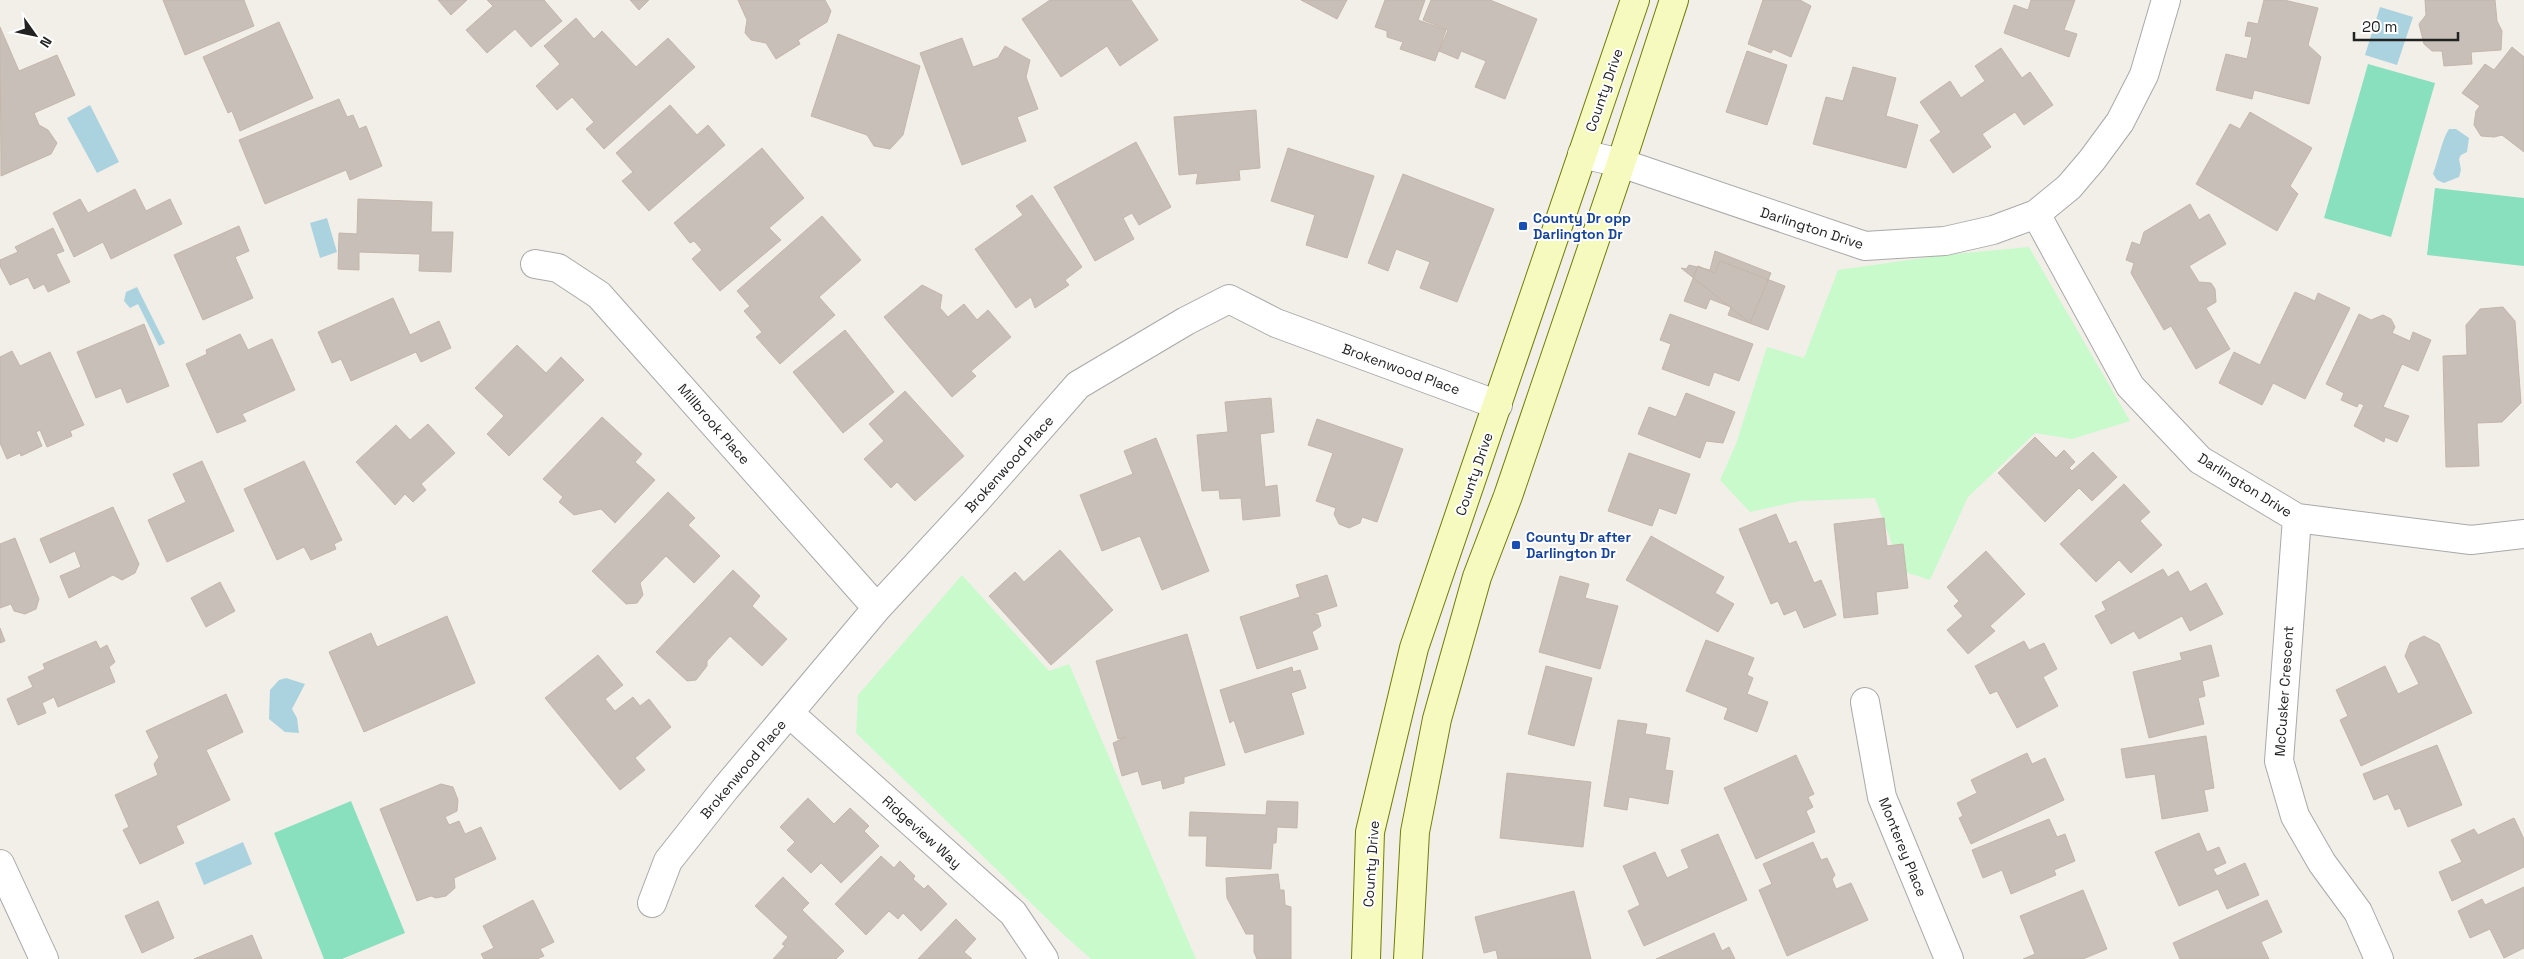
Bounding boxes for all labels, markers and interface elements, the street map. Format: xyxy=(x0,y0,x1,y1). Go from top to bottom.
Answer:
north arrow xyxy=(10,10,60,60)
scale bar xyxy=(2354,10,2458,42)
text: 20 m xyxy=(2362,17,2397,36)
text: N xyxy=(36,33,56,51)
street label: County Drive xyxy=(1581,46,1627,134)
street label: Darlington Drive xyxy=(1758,203,1866,253)
place label: County Dr opp Darlington Dr xyxy=(1533,209,1631,243)
marker: County Dr opp Darlington Dr xyxy=(1517,220,1529,232)
street label: Brokenwood Place xyxy=(1340,339,1462,399)
street label: Millbrook Place xyxy=(674,380,754,468)
street label: Brokenwood Place xyxy=(961,412,1057,516)
street label: County Drive xyxy=(1451,430,1497,518)
street label: Darlington Drive xyxy=(2195,449,2295,521)
place label: County Dr after Darlington Dr xyxy=(1526,528,1631,562)
marker: County Dr after Darlington Dr xyxy=(1510,539,1522,551)
street label: McCusker Crescent xyxy=(2270,625,2298,757)
street label: Brokenwood Place xyxy=(696,716,790,822)
street label: Ridgeview Way xyxy=(879,792,965,872)
street label: Monterey Place xyxy=(1875,795,1931,899)
street label: County Drive xyxy=(1359,820,1383,908)

